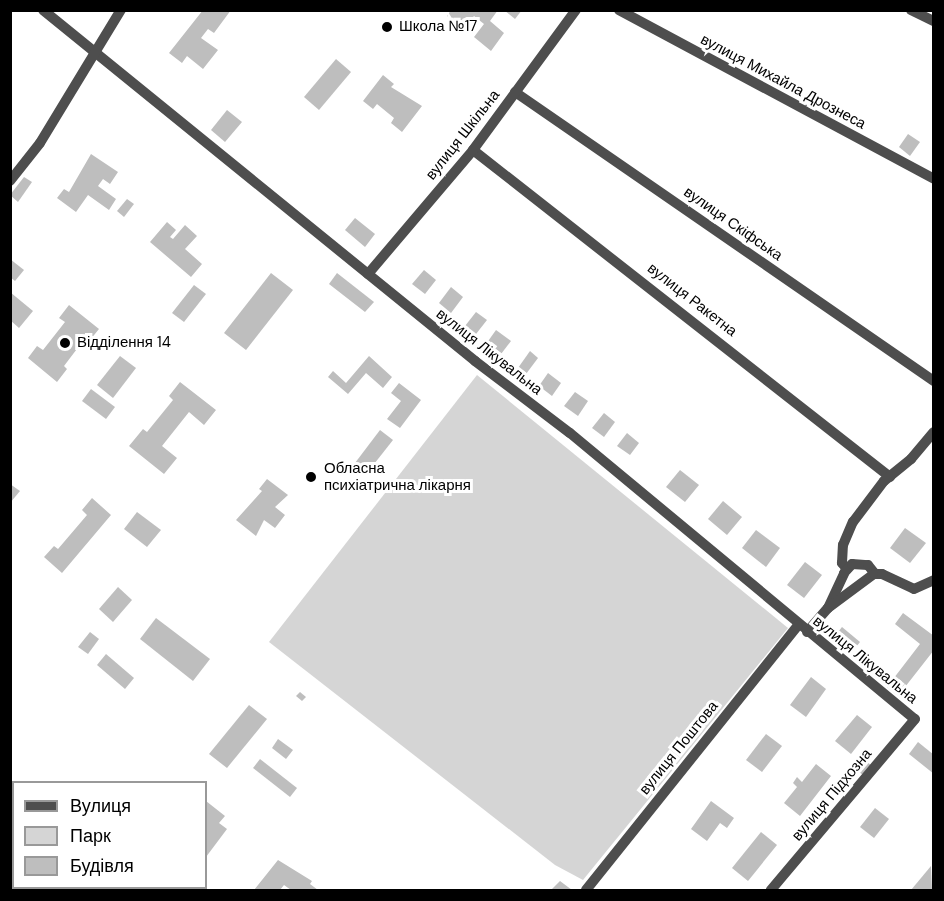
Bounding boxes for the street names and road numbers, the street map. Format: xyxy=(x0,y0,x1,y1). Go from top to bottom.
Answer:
street label: вулиця Михайла Дрознеса xyxy=(697,31,869,133)
street label: вулиця Шкільна xyxy=(422,86,504,184)
street label: вулиця Скіфська xyxy=(680,183,786,265)
street label: вулиця Ракетна xyxy=(644,259,740,341)
street label: вулиця Лікувальна xyxy=(432,305,546,399)
street label: вулиця Лікувальна xyxy=(809,612,921,708)
street label: вулиця Поштова xyxy=(636,698,722,798)
street label: вулиця Підхозна xyxy=(788,745,876,845)

